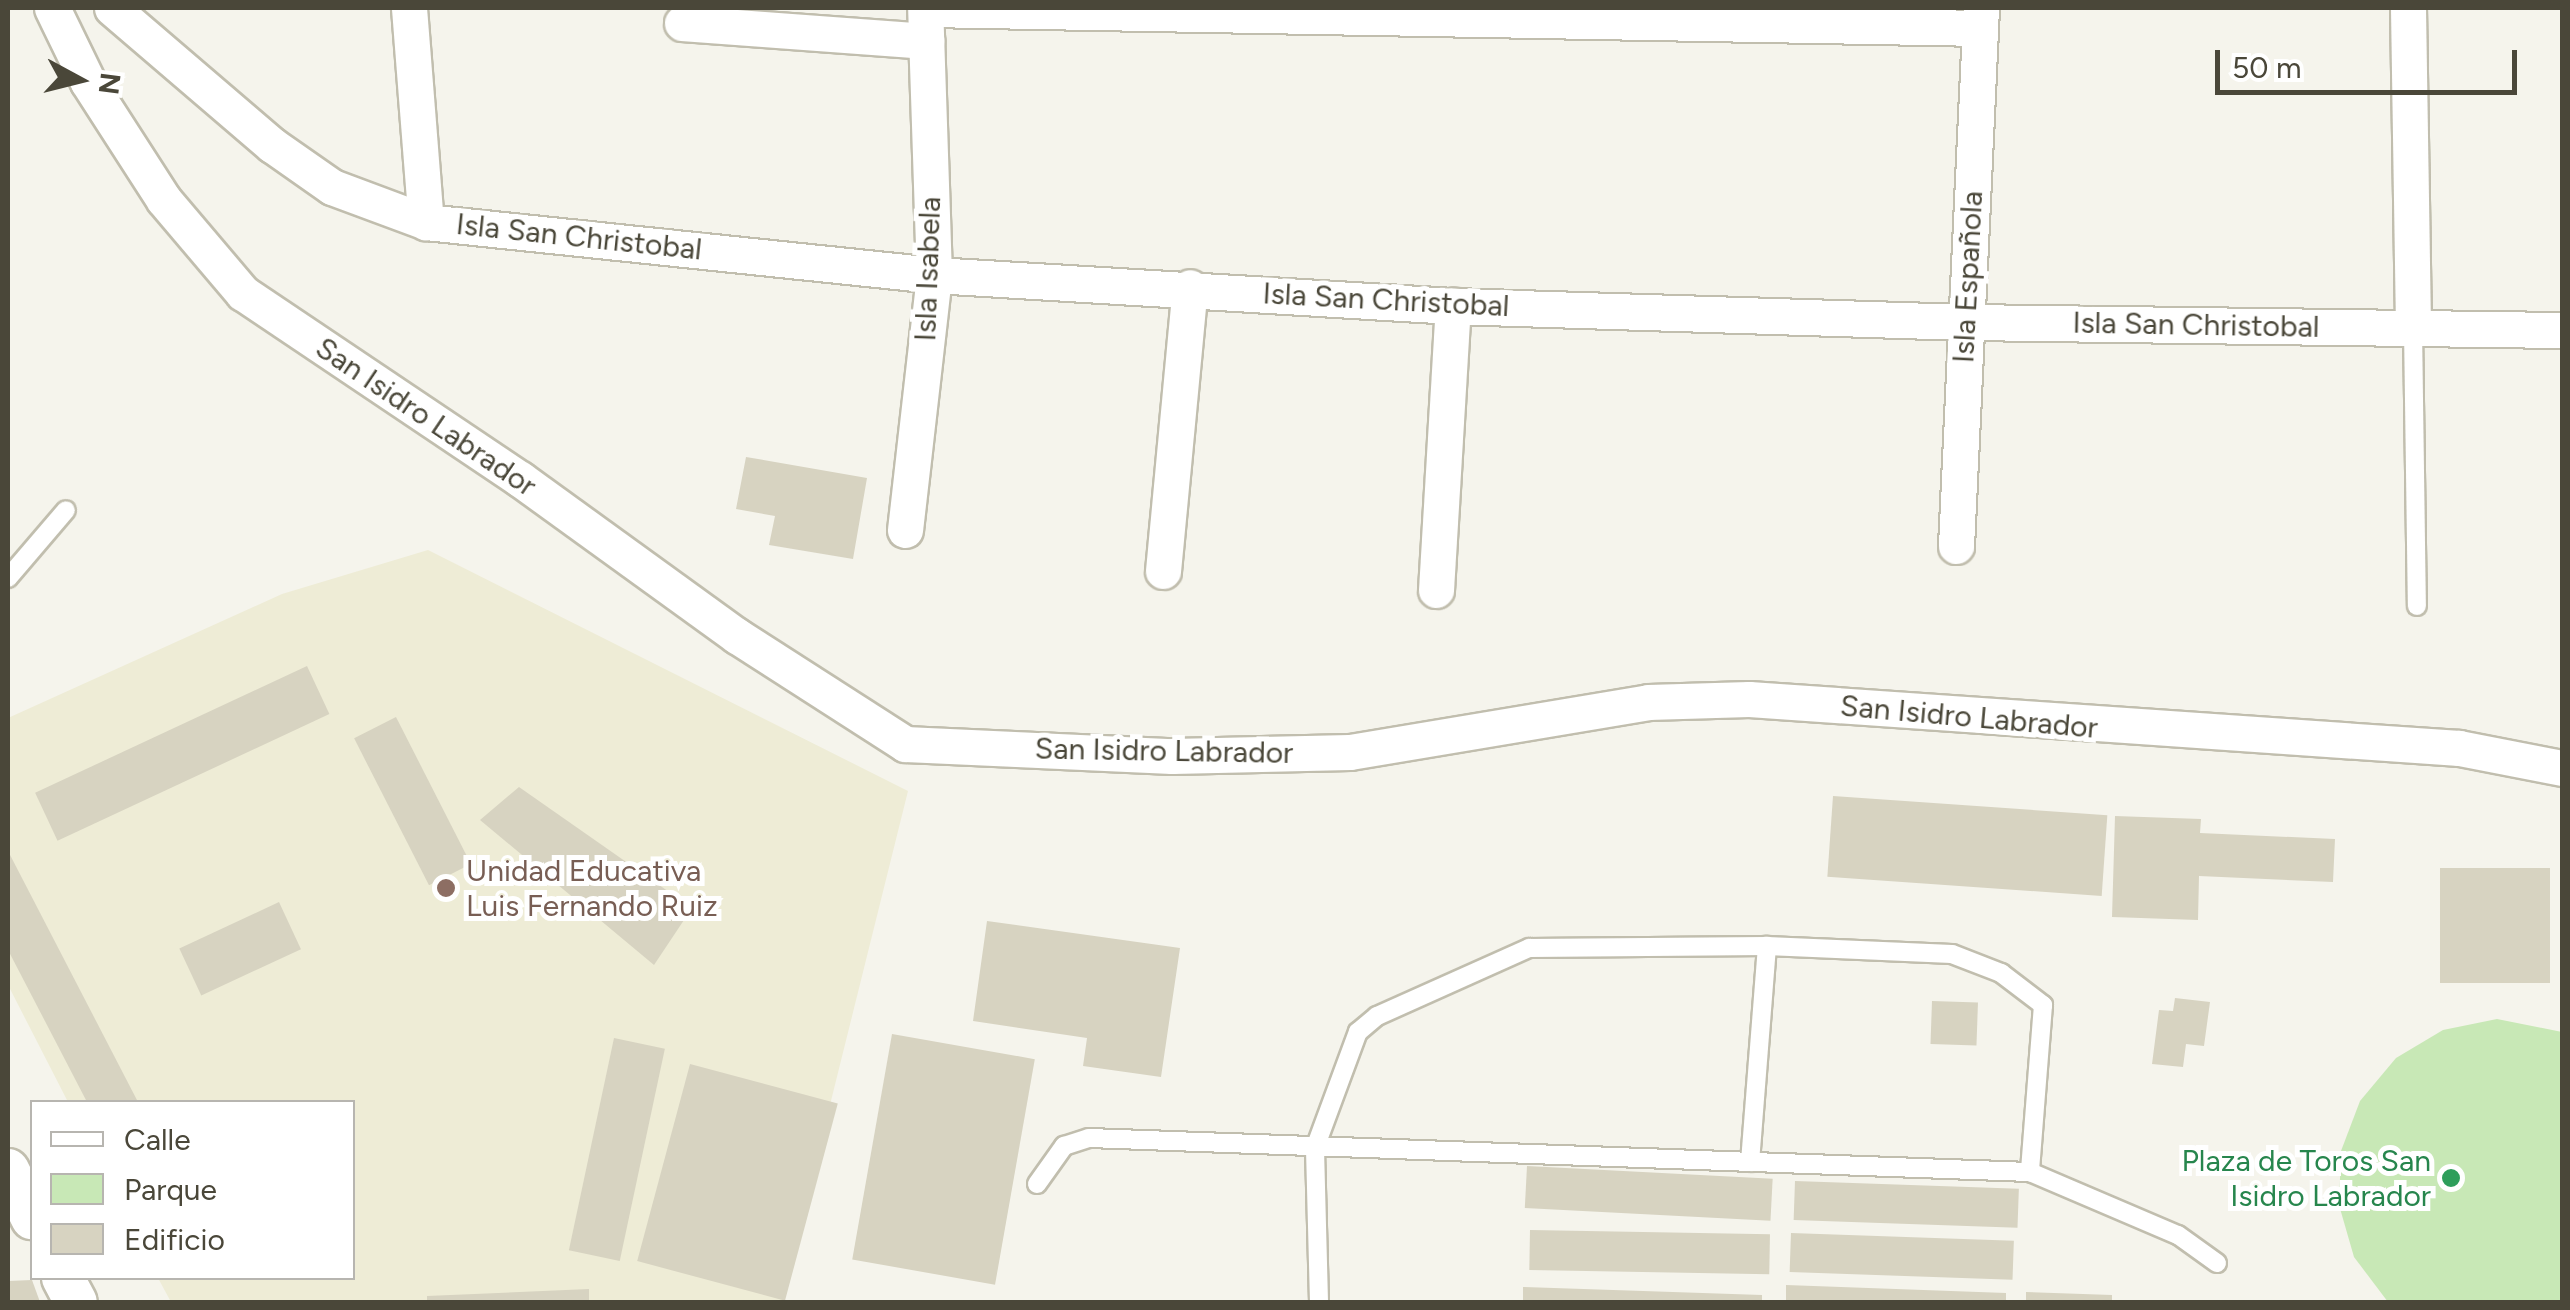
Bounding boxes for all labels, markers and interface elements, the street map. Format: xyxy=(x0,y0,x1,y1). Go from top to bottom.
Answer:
north arrow xyxy=(30,30,130,130)
scale bar xyxy=(2220,30,2522,92)
text: 50 m xyxy=(2232,49,2301,86)
text: N xyxy=(92,71,128,96)
street label: Isla Española xyxy=(1946,190,1990,364)
street label: Isla Isabela xyxy=(907,196,949,342)
street label: Isla San Christobal xyxy=(454,206,704,268)
street label: Isla San Christobal xyxy=(1262,276,1510,324)
street label: Isla San Christobal xyxy=(2072,305,2320,345)
street label: San Isidro Labrador xyxy=(309,330,543,504)
street label: San Isidro Labrador xyxy=(1839,688,2099,746)
street label: San Isidro Labrador xyxy=(1034,731,1294,771)
place label: Unidad Educativa Luis Fernando Ruiz xyxy=(466,853,718,924)
marker: Unidad Educativa Luis Fernando Ruiz xyxy=(435,877,457,899)
legend xyxy=(30,1100,355,1280)
text: Calle xyxy=(124,1121,191,1158)
place label: Plaza de Toros San Isidro Labrador xyxy=(2181,1143,2431,1214)
marker: Plaza de Toros San Isidro Labrador xyxy=(2440,1167,2462,1189)
text: Parque xyxy=(124,1171,217,1208)
text: Edificio xyxy=(124,1221,225,1258)

